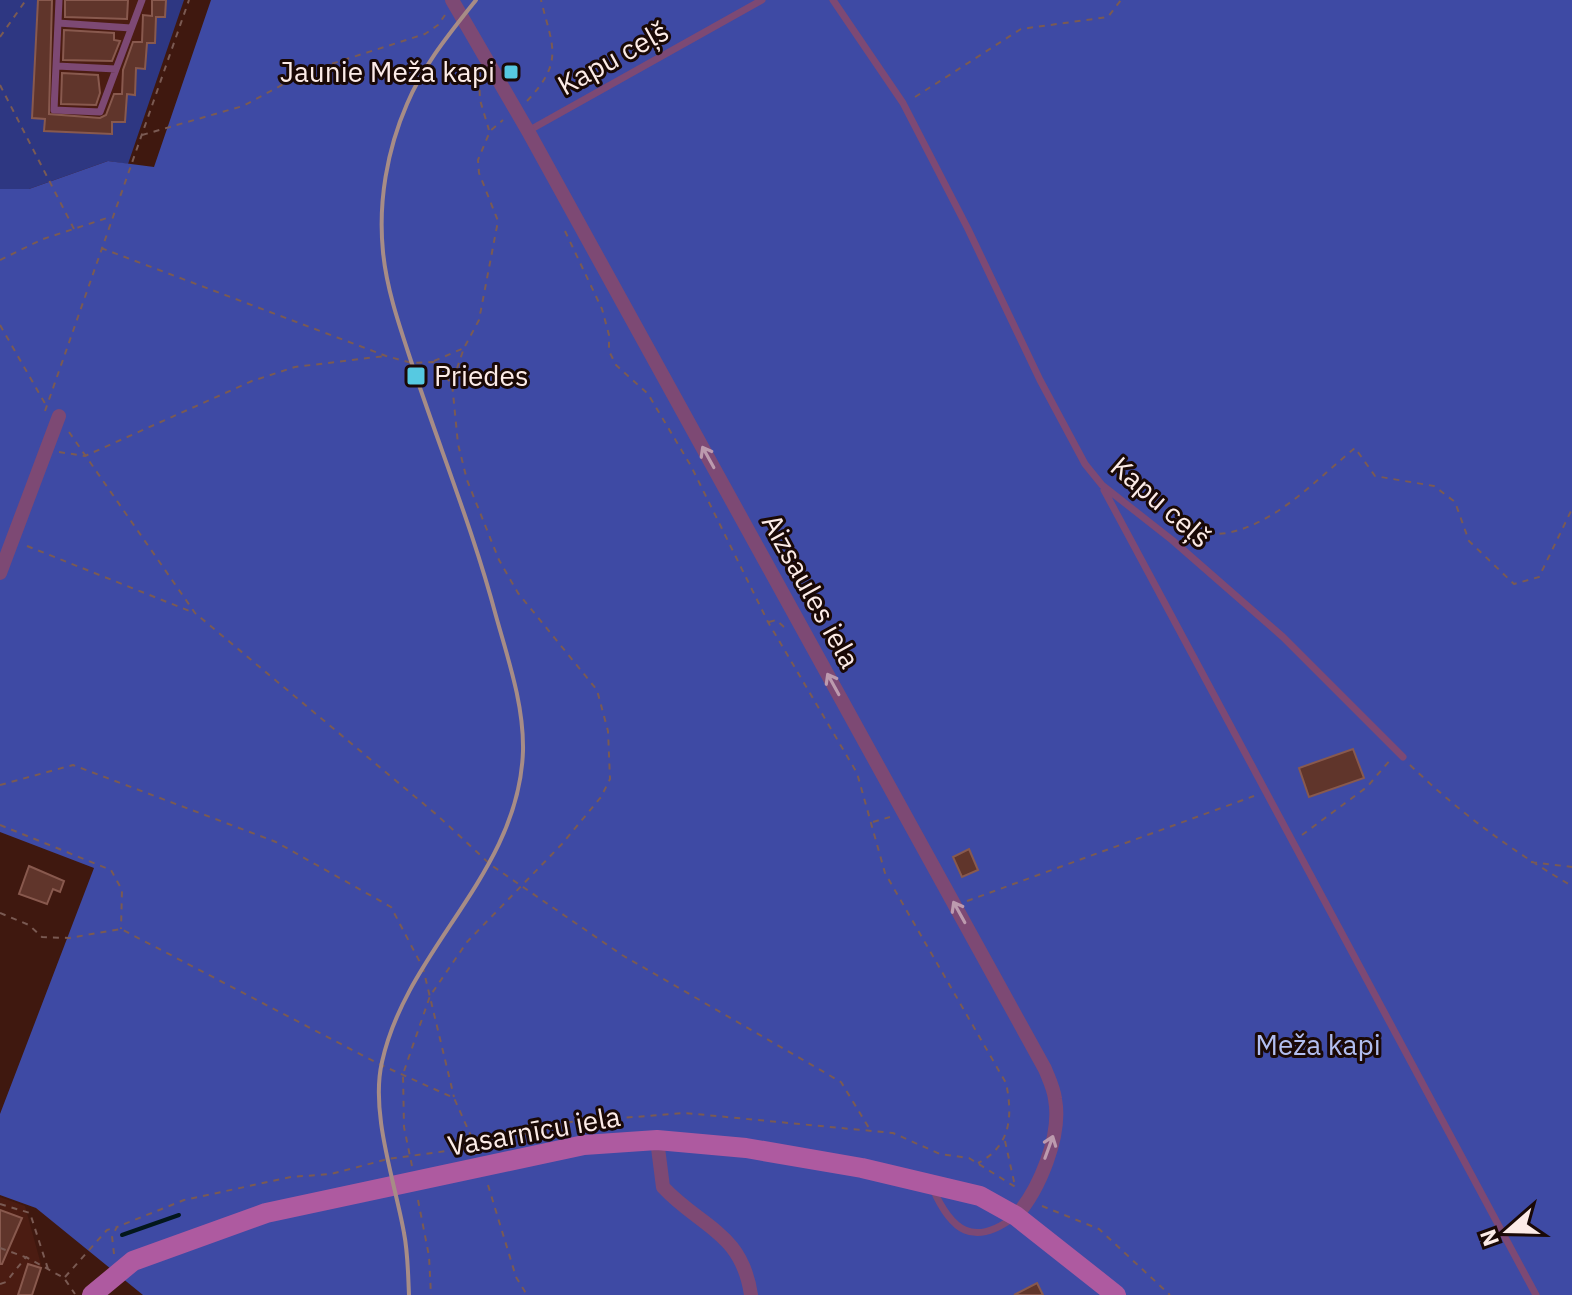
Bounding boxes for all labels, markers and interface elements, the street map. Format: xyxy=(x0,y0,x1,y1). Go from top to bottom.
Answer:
street label: Kapu ceļš xyxy=(551,12,675,103)
place label: Jaunie Meža kapi xyxy=(280,53,495,90)
marker: Jaunie Meža kapi xyxy=(502,63,520,81)
place label: Priedes xyxy=(434,357,529,394)
marker: Priedes xyxy=(405,365,427,387)
one-way arrow xyxy=(699,445,715,469)
street label: Kapu ceļš xyxy=(1103,448,1219,555)
street label: Aizsaules iela xyxy=(754,507,869,674)
one-way arrow xyxy=(825,673,840,697)
one-way arrow xyxy=(950,901,966,924)
park label: Meža kapi xyxy=(1255,1026,1381,1063)
street label: Vasarnīcu iela xyxy=(445,1097,623,1164)
one-way arrow xyxy=(1043,1135,1058,1160)
north arrow xyxy=(1468,1191,1548,1271)
text: N xyxy=(1472,1226,1505,1250)

